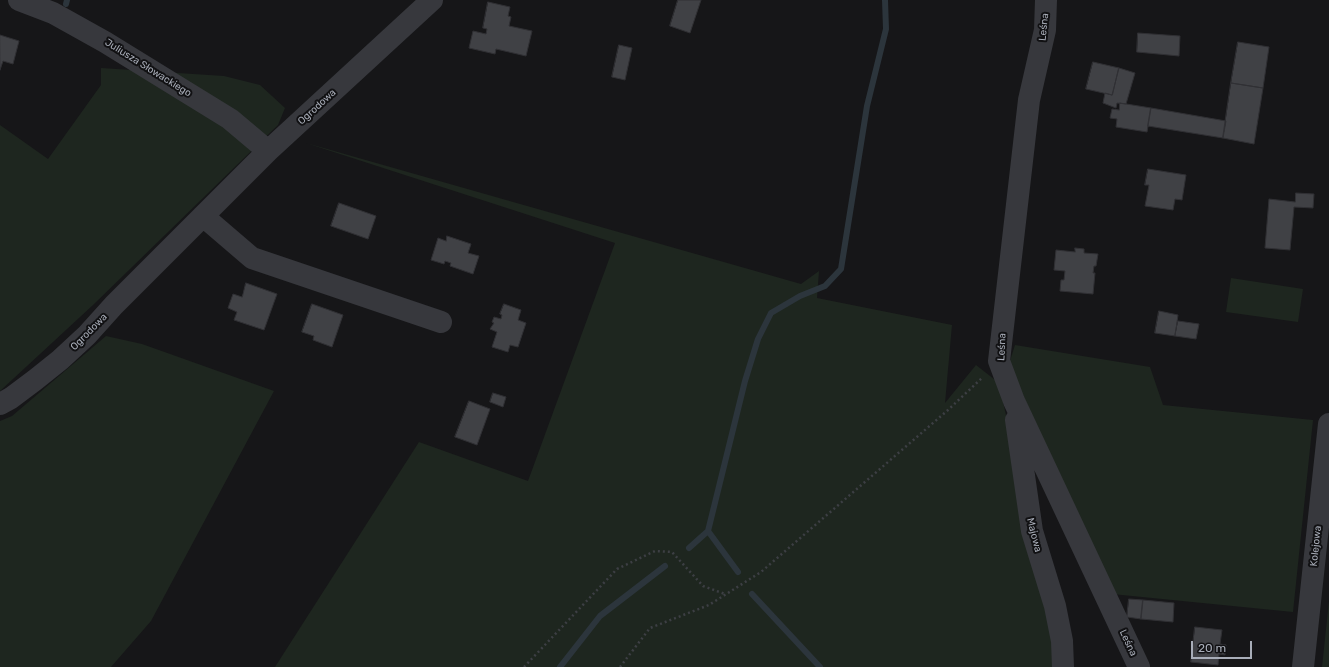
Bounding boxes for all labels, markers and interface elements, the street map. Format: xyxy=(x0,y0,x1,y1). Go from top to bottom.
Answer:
street label: Leśna xyxy=(1037,13,1051,41)
street label: Juliusza Słowackiego xyxy=(103,36,193,100)
street label: Ogrodowa xyxy=(295,87,339,127)
street label: Ogrodowa xyxy=(68,311,110,353)
street label: Leśna xyxy=(995,333,1009,361)
street label: Majowa xyxy=(1024,517,1044,553)
street label: Kolejowa xyxy=(1308,525,1324,567)
street label: Leśna xyxy=(1117,628,1139,658)
scale bar xyxy=(1193,633,1254,659)
text: 20 m xyxy=(1198,641,1226,655)

